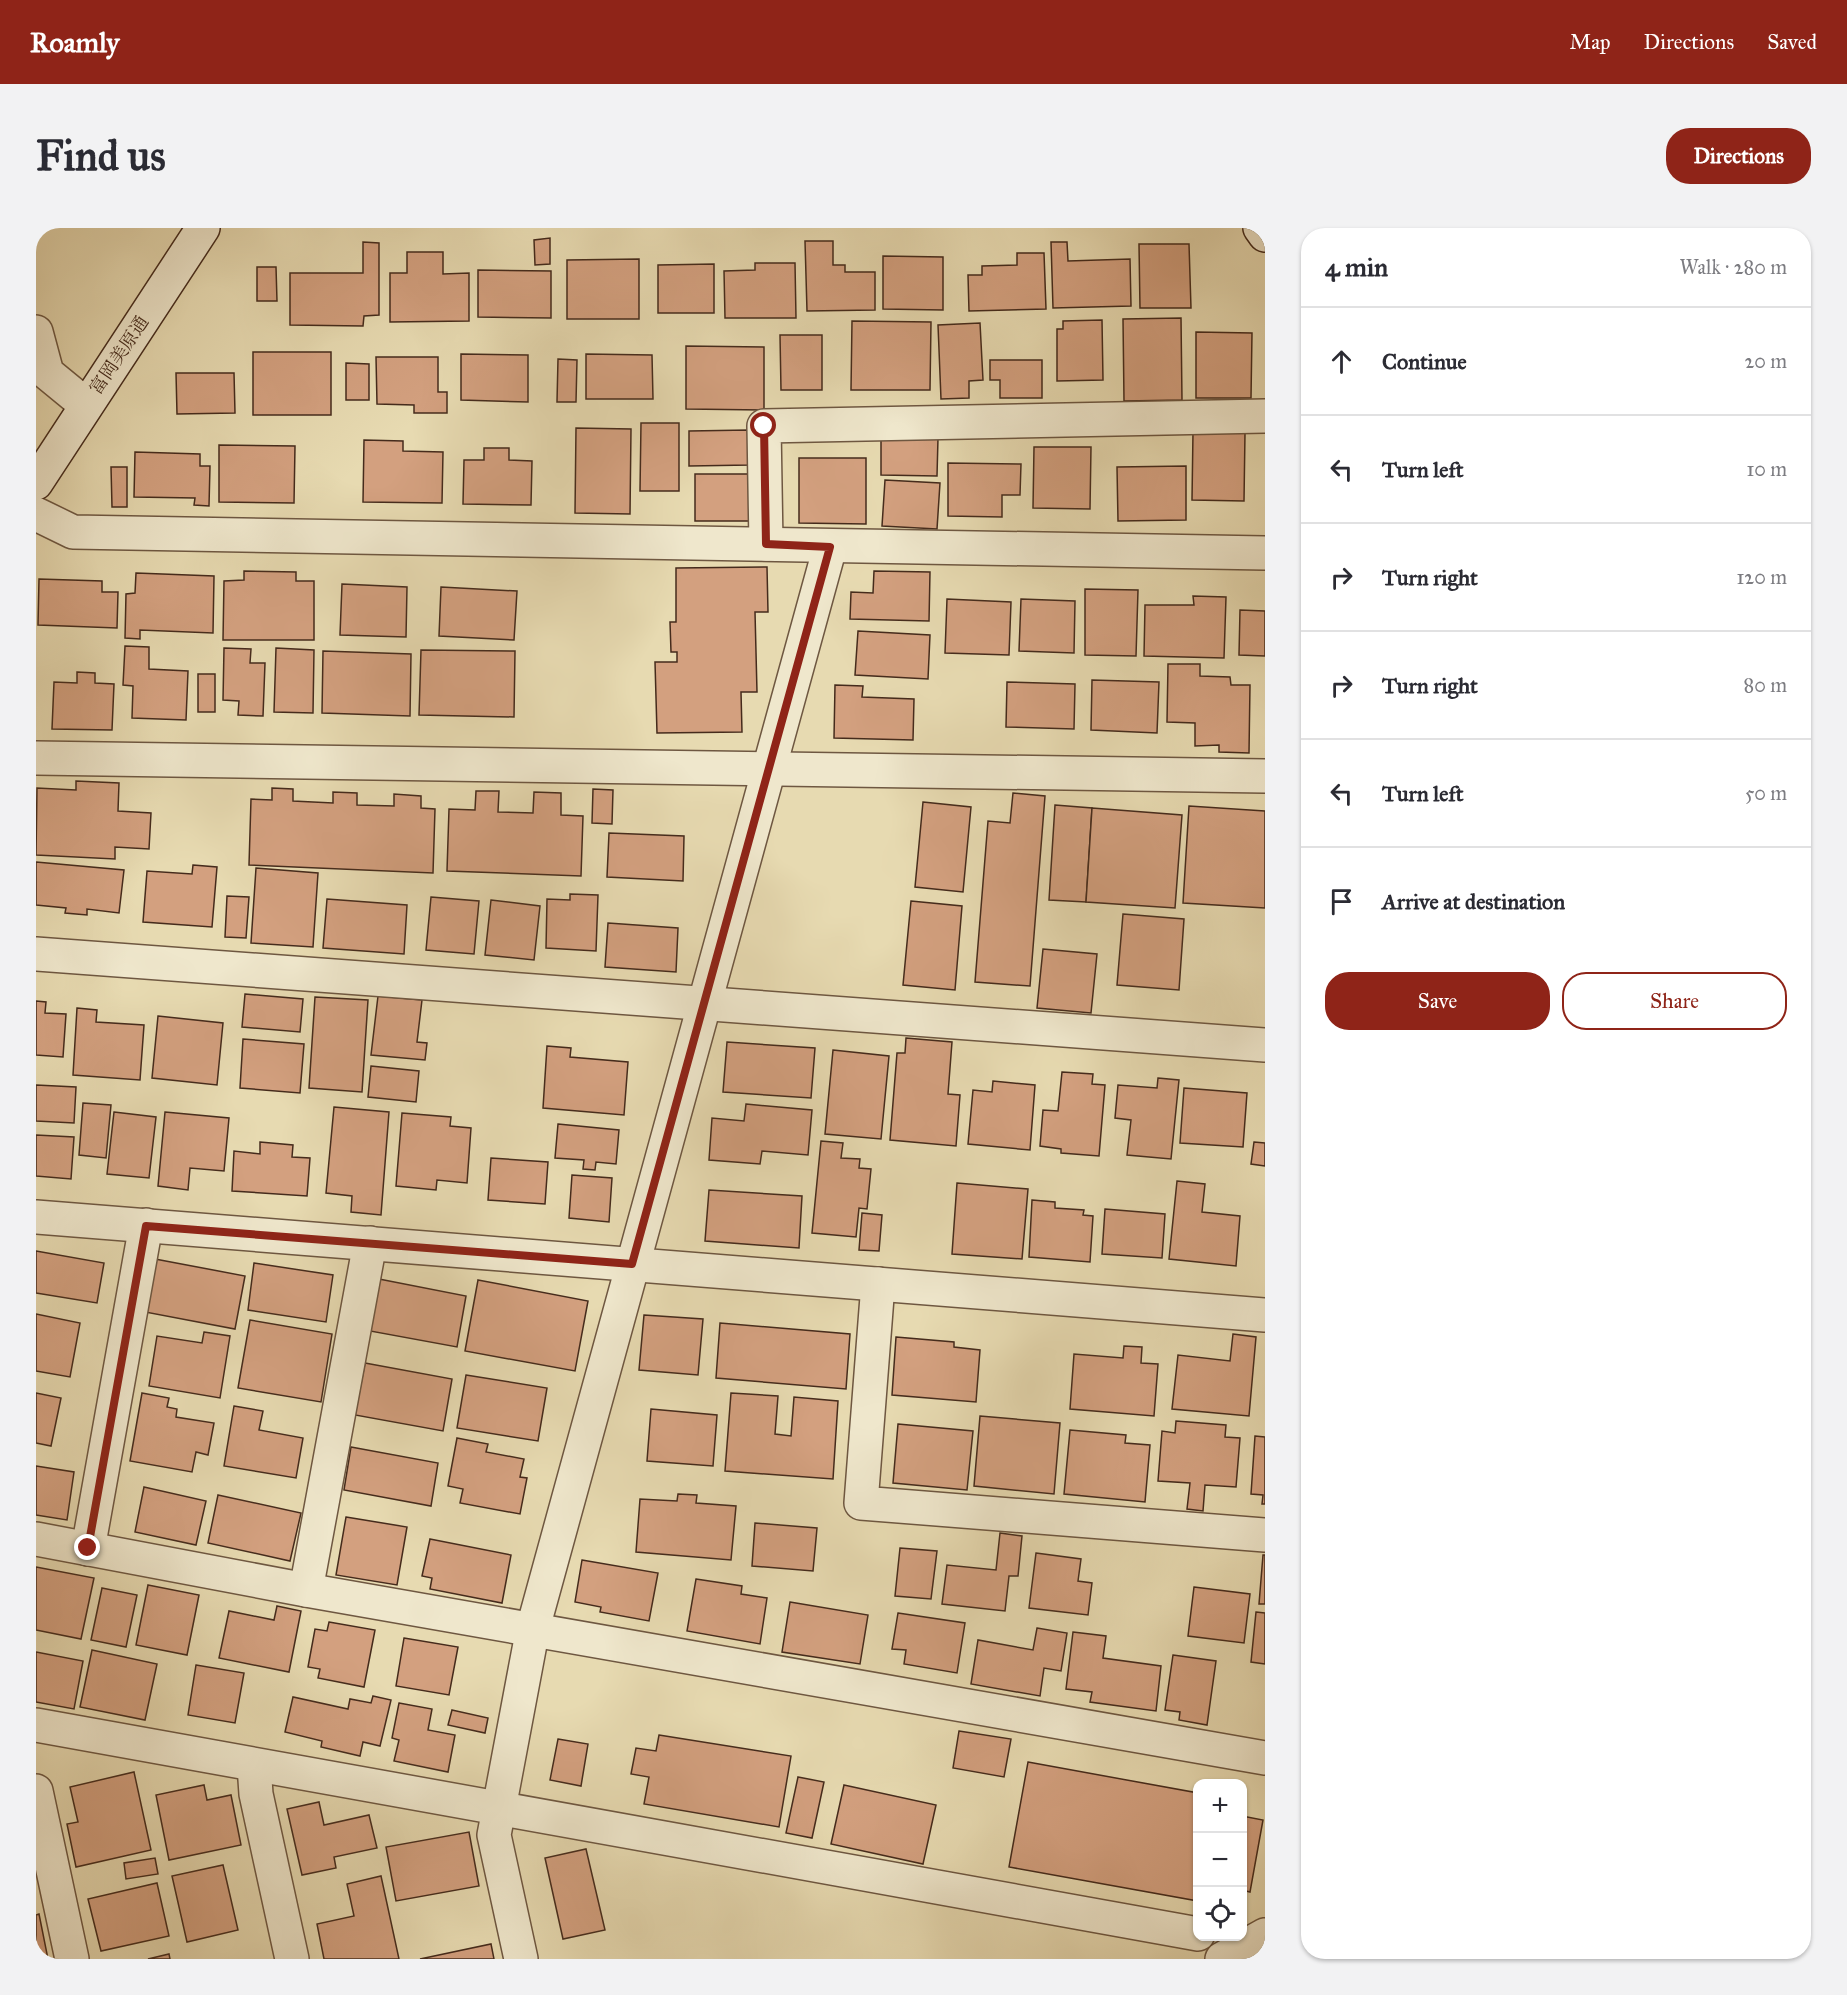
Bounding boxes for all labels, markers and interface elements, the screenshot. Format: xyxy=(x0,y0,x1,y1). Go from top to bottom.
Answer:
text: Roamly xyxy=(30,25,119,60)
text: Map xyxy=(1570,29,1611,55)
text: Directions xyxy=(1644,29,1734,55)
text: Saved xyxy=(1767,29,1817,55)
button: Directions xyxy=(1666,128,1811,184)
text: Find us xyxy=(36,130,166,182)
text: 4 min xyxy=(1325,251,1388,283)
text: Walk · 280 m xyxy=(1680,255,1787,279)
street label: 富岡美原通 xyxy=(85,312,153,398)
icon: ahead xyxy=(1325,345,1358,378)
text: Continue xyxy=(1382,348,1467,375)
text: 20 m xyxy=(1744,349,1787,373)
route start xyxy=(750,412,776,438)
icon: left xyxy=(1325,453,1358,486)
text: Turn left xyxy=(1382,456,1464,483)
text: 10 m xyxy=(1746,457,1787,481)
icon: right xyxy=(1325,561,1358,594)
text: Turn right xyxy=(1382,564,1478,591)
text: 120 m xyxy=(1736,565,1787,589)
icon: right xyxy=(1325,669,1358,702)
text: Turn right xyxy=(1382,672,1478,699)
text: 80 m xyxy=(1744,673,1787,697)
icon: left xyxy=(1325,777,1358,810)
text: Turn left xyxy=(1382,780,1464,807)
text: 50 m xyxy=(1745,781,1787,805)
icon: arrive xyxy=(1325,885,1358,918)
text: Arrive at destination xyxy=(1382,888,1565,915)
button: Save xyxy=(1325,972,1550,1030)
button: Share xyxy=(1562,972,1787,1030)
route end xyxy=(74,1534,100,1560)
map controls xyxy=(1193,1779,1247,1941)
button: + xyxy=(1193,1779,1247,1833)
button: − xyxy=(1193,1833,1247,1887)
button: locate xyxy=(1193,1887,1247,1941)

